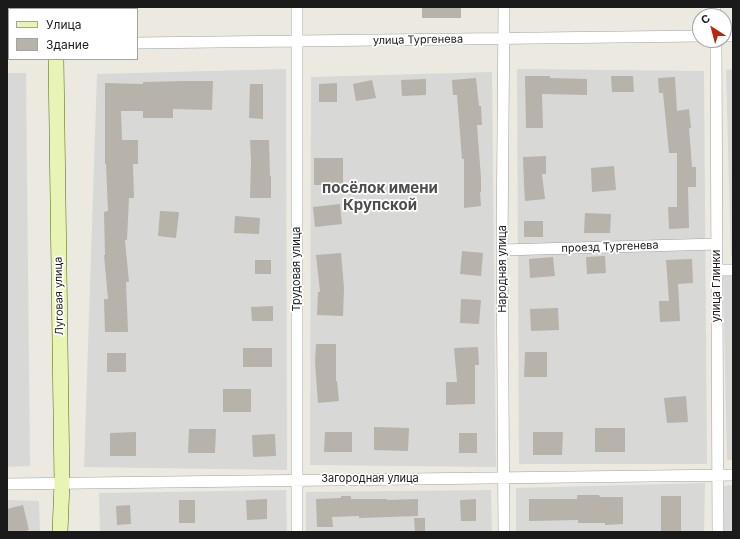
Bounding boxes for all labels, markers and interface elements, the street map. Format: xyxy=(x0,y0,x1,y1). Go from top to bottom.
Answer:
legend xyxy=(8,8,138,60)
north arrow xyxy=(692,8,732,48)
text: С xyxy=(698,11,713,27)
text: Улица xyxy=(46,17,81,32)
street label: улица Тургенева xyxy=(373,33,463,47)
text: Здание xyxy=(46,37,89,52)
district label: посёлок имени Крупской xyxy=(322,179,438,214)
street label: Народная улица xyxy=(496,225,510,313)
street label: Трудовая улица xyxy=(290,226,304,312)
street label: проезд Тургенева xyxy=(561,239,659,255)
street label: улица Глинки xyxy=(710,250,724,322)
street label: Луговая улица xyxy=(52,257,66,335)
street label: Загородная улица xyxy=(321,472,419,486)

